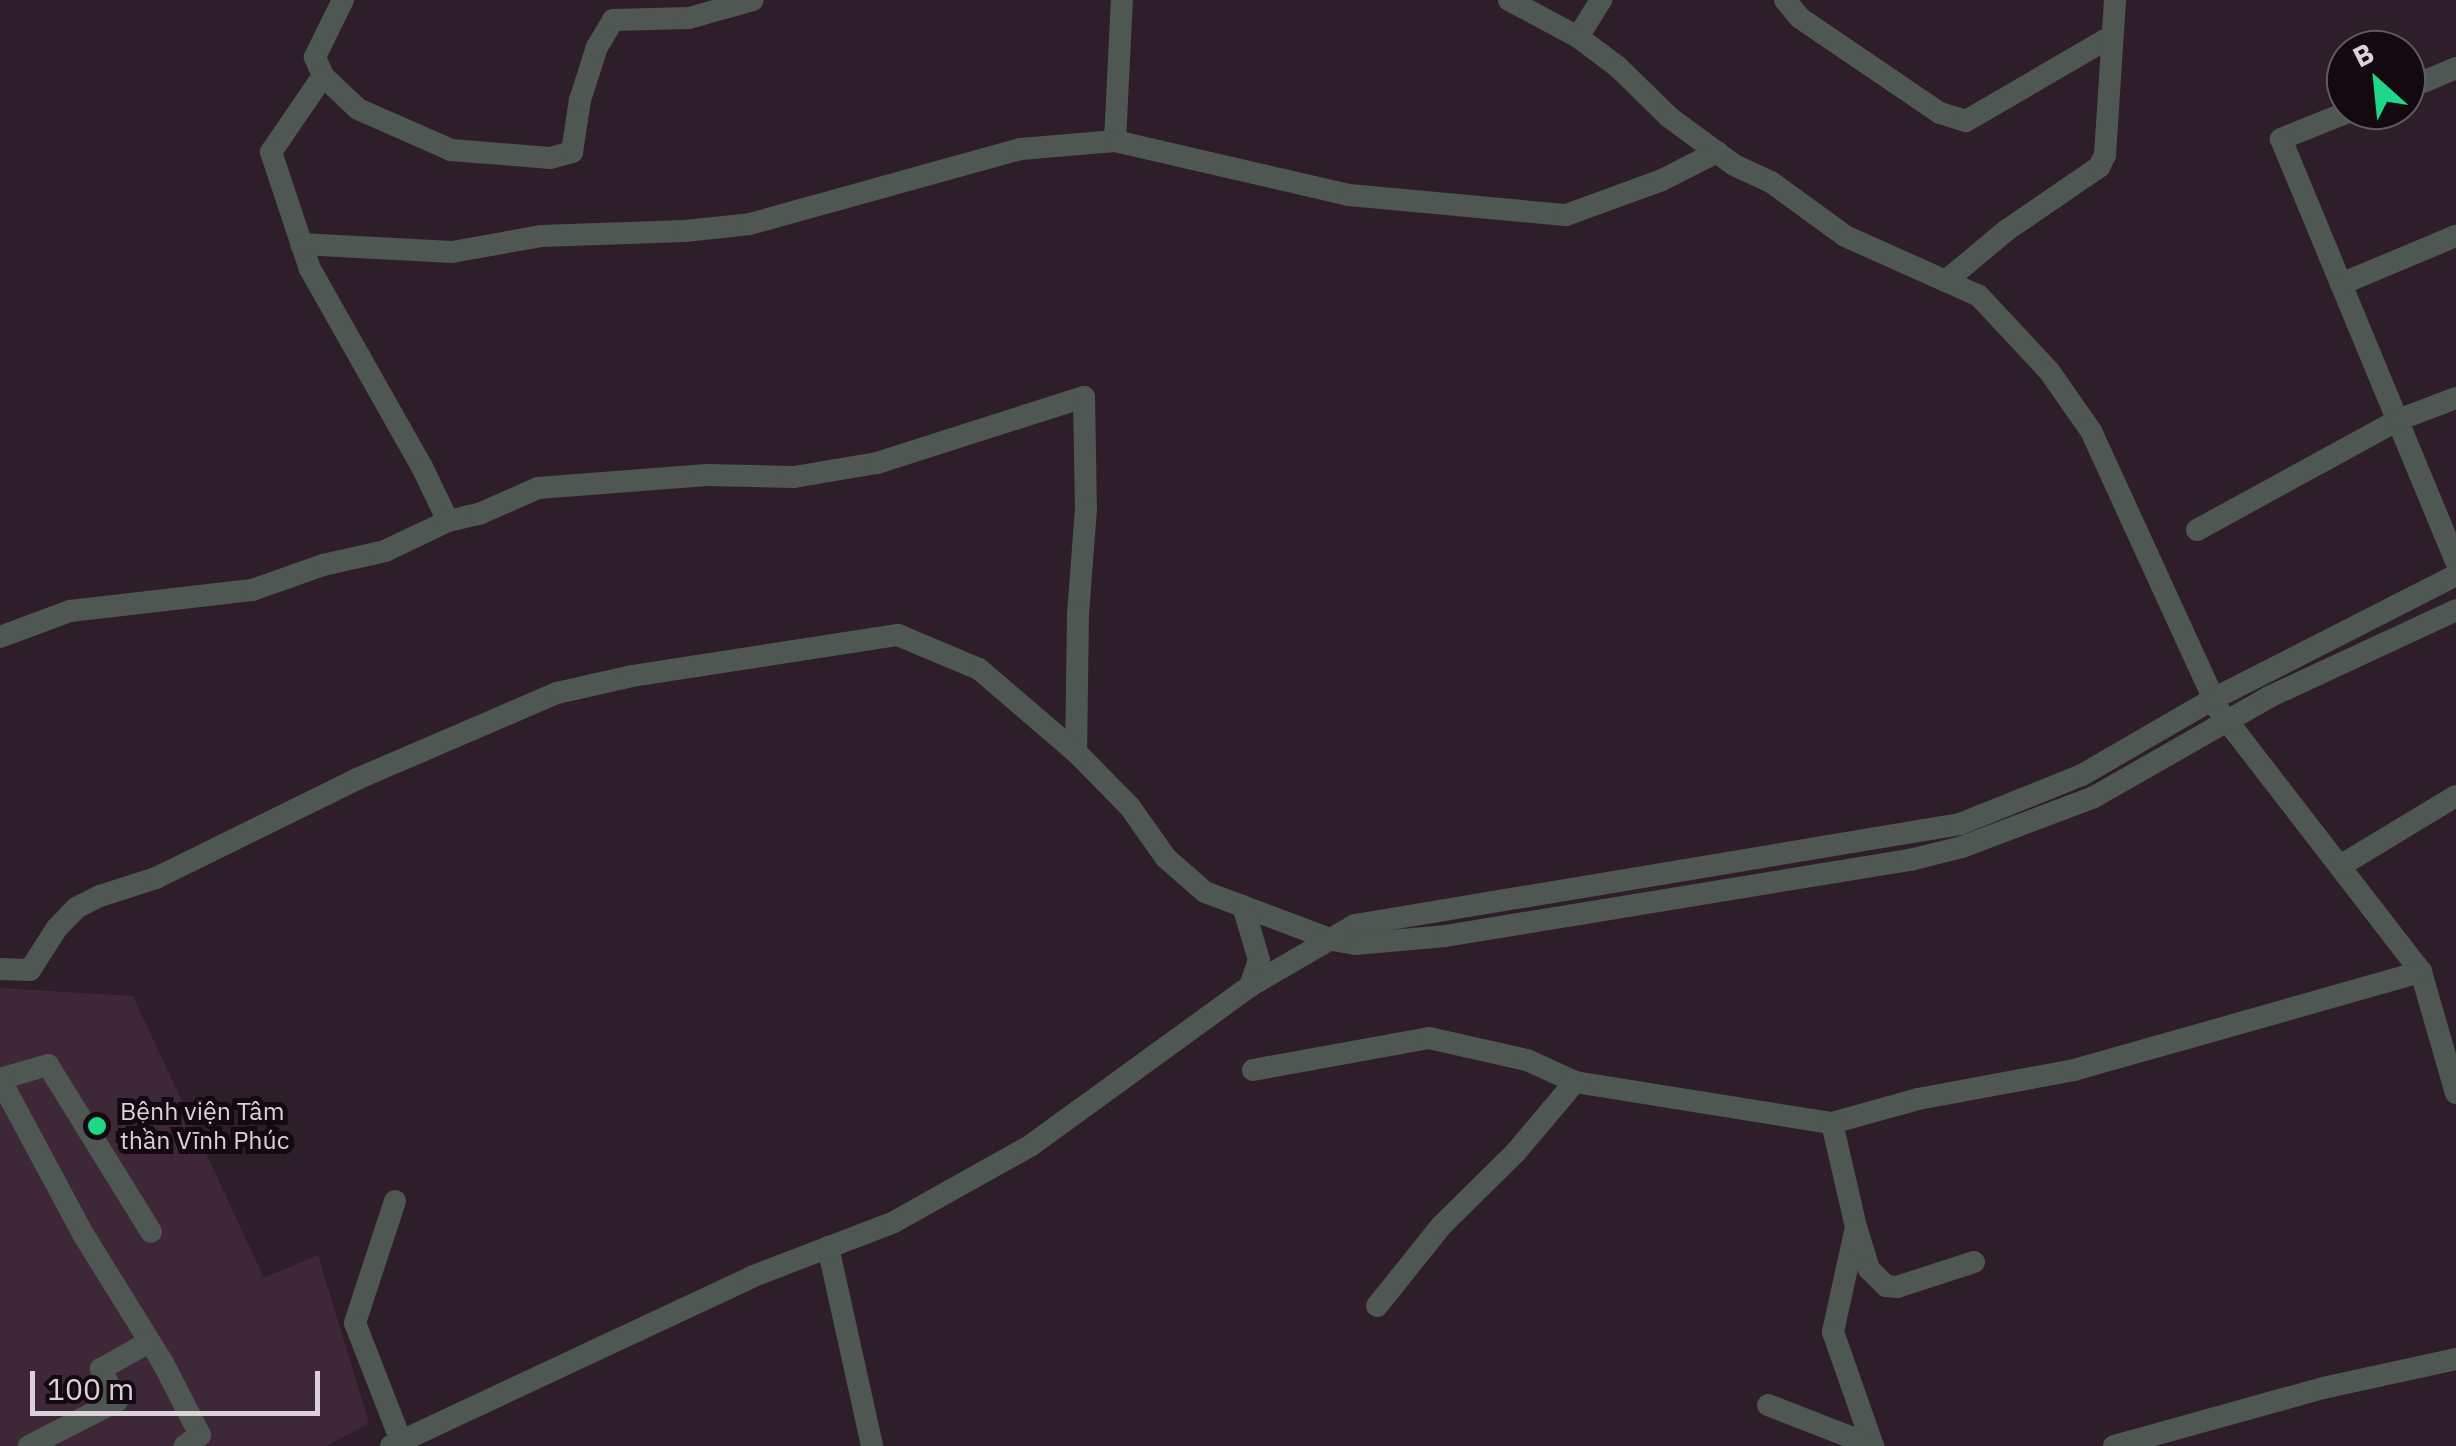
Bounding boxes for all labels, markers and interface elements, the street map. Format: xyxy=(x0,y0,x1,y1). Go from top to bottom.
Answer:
north arrow xyxy=(2326,30,2426,130)
text: B xyxy=(2346,34,2380,75)
place label: Bệnh viện Tâm thần Vĩnh Phúc xyxy=(120,1097,289,1156)
marker: Bệnh viện Tâm thần Vĩnh Phúc xyxy=(84,1113,110,1139)
scale bar xyxy=(35,1351,325,1413)
text: 100 m xyxy=(47,1369,134,1408)

